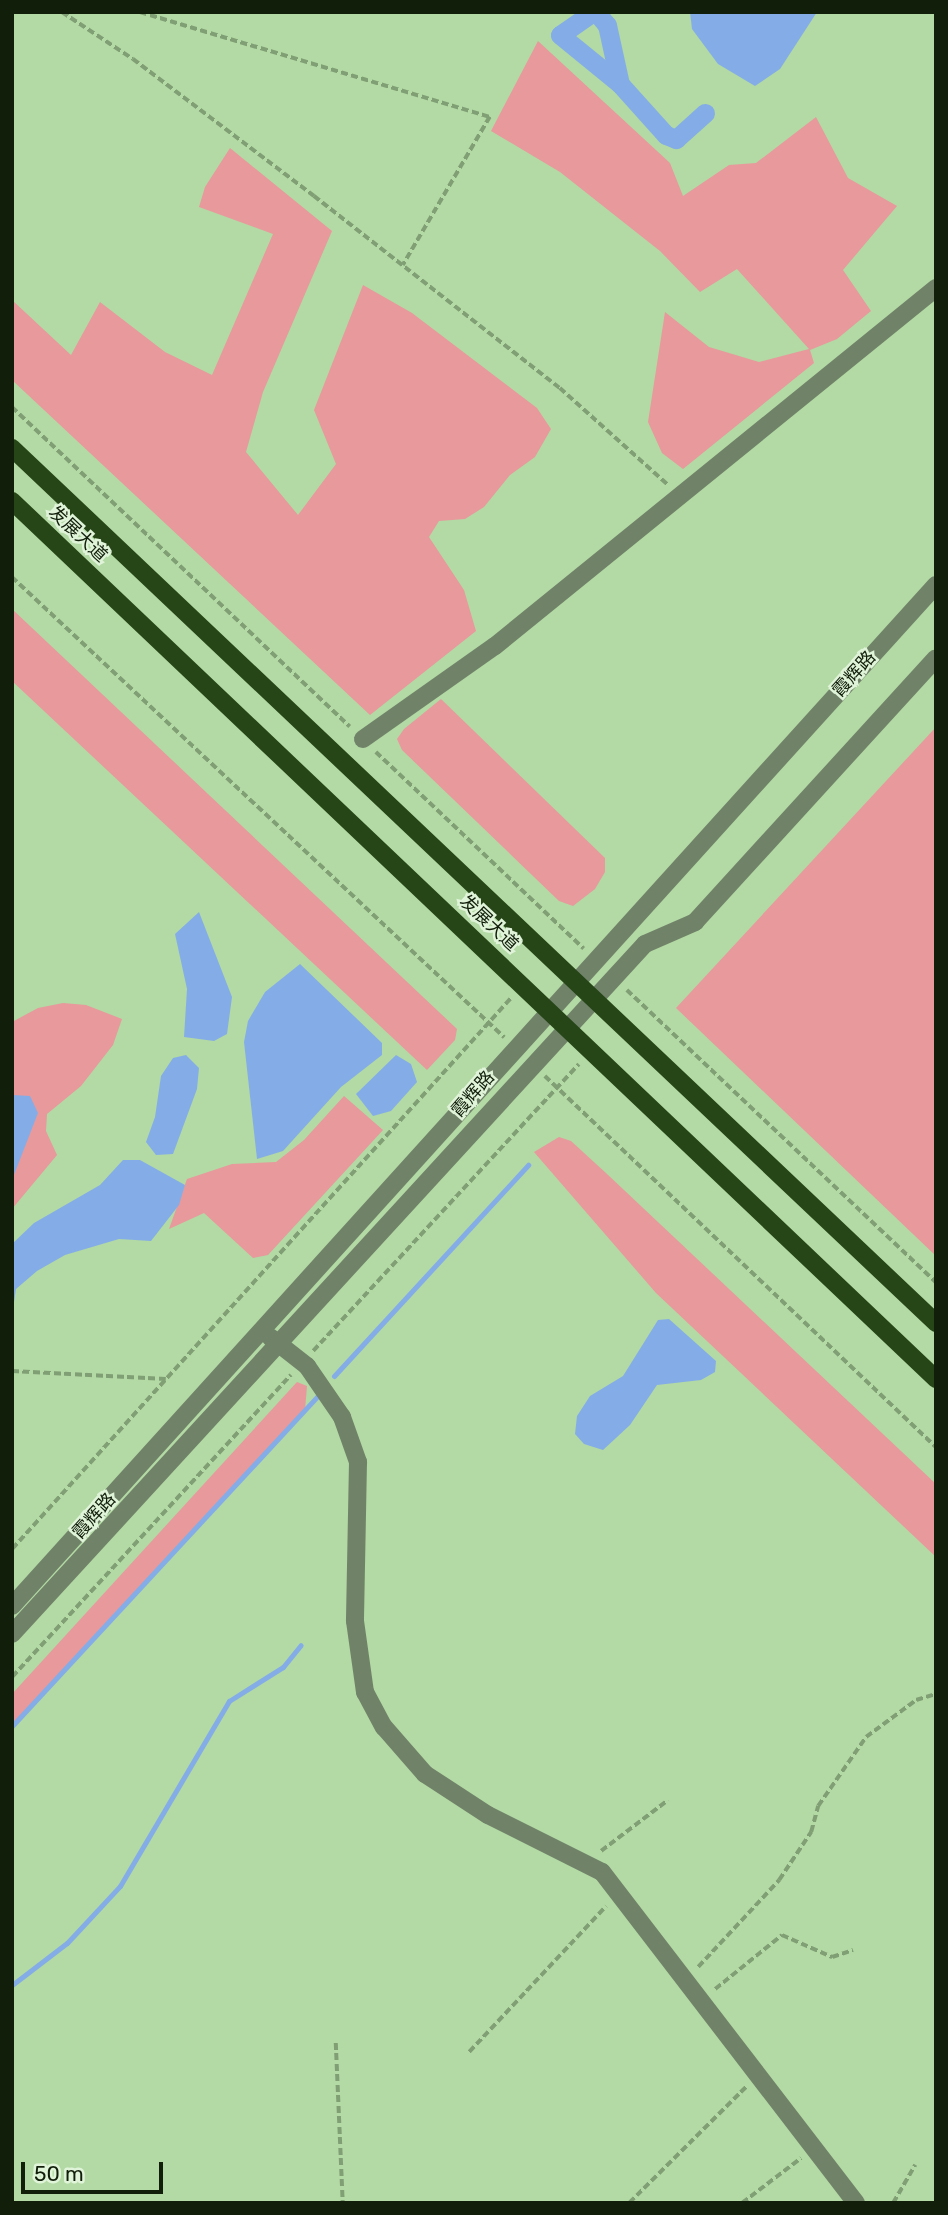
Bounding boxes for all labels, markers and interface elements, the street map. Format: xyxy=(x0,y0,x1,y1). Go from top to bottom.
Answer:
street label: 发展大道 xyxy=(44,502,112,566)
street label: 霞辉路 xyxy=(828,647,880,701)
street label: 发展大道 xyxy=(455,891,523,955)
street label: 霞辉路 xyxy=(447,1067,499,1121)
street label: 霞辉路 xyxy=(68,1489,120,1543)
scale bar xyxy=(24,2148,166,2192)
text: 50 m xyxy=(34,2161,84,2186)

